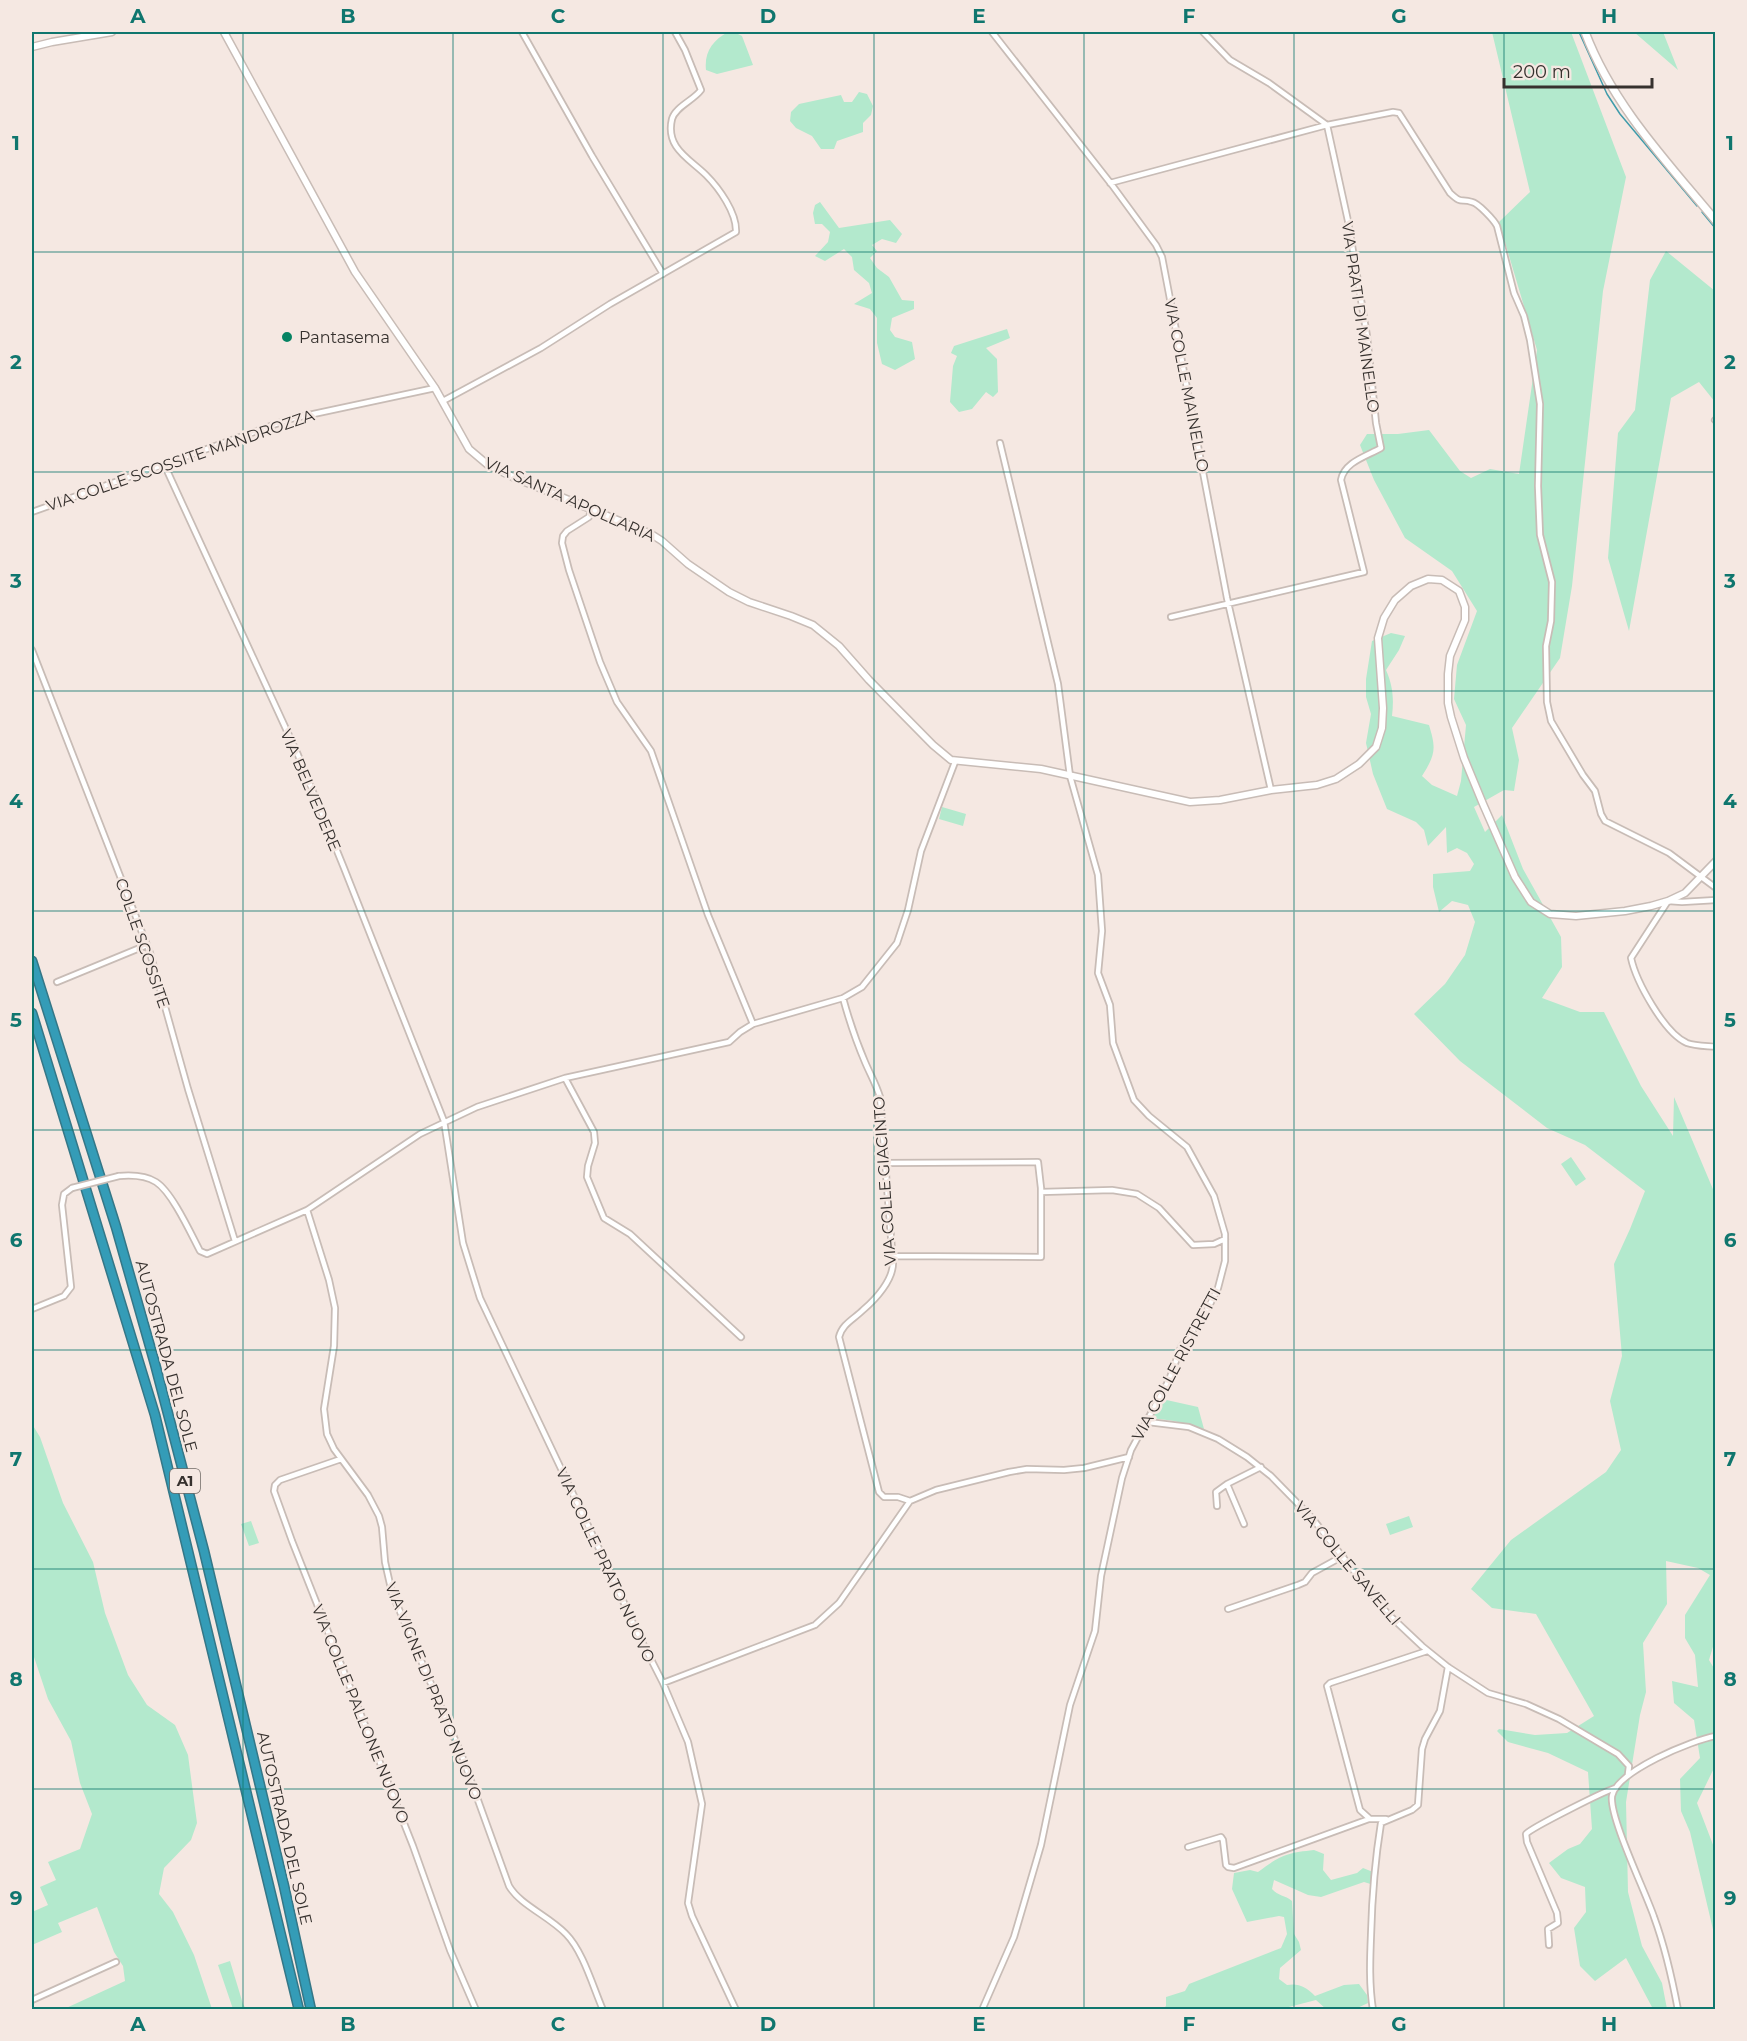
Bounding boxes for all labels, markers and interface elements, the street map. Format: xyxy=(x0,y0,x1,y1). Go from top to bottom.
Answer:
text: A xyxy=(129,4,146,28)
text: B xyxy=(340,4,356,28)
text: C xyxy=(551,4,566,28)
text: D xyxy=(760,4,776,28)
text: E xyxy=(972,4,986,28)
text: F xyxy=(1183,4,1196,28)
text: G xyxy=(1391,4,1407,28)
text: H xyxy=(1601,4,1617,28)
scale bar xyxy=(1504,51,1652,89)
text: 200 m xyxy=(1513,61,1571,83)
text: 1 xyxy=(12,131,20,155)
text: 1 xyxy=(1726,131,1734,155)
street label: VIA PRATI DI MAINELLO xyxy=(1338,220,1383,414)
street label: VIA COLLE MAINELLO xyxy=(1160,297,1213,474)
place label: Pantasema xyxy=(299,328,390,347)
marker: Pantasema xyxy=(280,330,294,344)
text: 2 xyxy=(10,350,22,374)
text: 2 xyxy=(1724,350,1736,374)
street label: VIA COLLE SCOSSITE MANDROZZA xyxy=(44,405,317,515)
street label: VIA SANTA APOLLARIA xyxy=(482,453,658,546)
text: 3 xyxy=(9,569,22,593)
text: 3 xyxy=(1723,569,1736,593)
street label: VIA BELVEDERE xyxy=(276,726,345,854)
text: 4 xyxy=(9,789,23,813)
text: 4 xyxy=(1723,789,1737,813)
street label: COLLE SCOSSITE xyxy=(111,876,174,1011)
text: 5 xyxy=(10,1008,22,1032)
text: 5 xyxy=(1724,1008,1736,1032)
street label: VIA COLLE GIACINTO xyxy=(869,1096,900,1266)
text: 6 xyxy=(10,1228,23,1252)
text: 6 xyxy=(1724,1228,1737,1252)
street label: AUTOSTRADA DEL SOLE xyxy=(132,1258,201,1454)
street label: VIA COLLE RISTRETTI xyxy=(1128,1285,1225,1444)
text: 7 xyxy=(10,1447,22,1471)
text: 7 xyxy=(1724,1447,1736,1471)
street label: VIA COLLE PRATO NUOVO xyxy=(552,1465,659,1666)
road number: A1 xyxy=(170,1469,200,1493)
street label: VIA COLLE SAVELLI xyxy=(1290,1498,1405,1629)
street label: VIA VIGNE DI PRATO NUOVO xyxy=(381,1580,486,1803)
street label: VIA COLLE PALLONE NUOVO xyxy=(308,1602,413,1827)
text: 8 xyxy=(9,1667,23,1691)
text: 8 xyxy=(1723,1667,1737,1691)
street label: AUTOSTRADA DEL SOLE xyxy=(253,1730,316,1927)
text: 9 xyxy=(10,1886,22,1910)
text: 9 xyxy=(1724,1886,1736,1910)
text: A xyxy=(129,2012,146,2036)
text: B xyxy=(340,2012,356,2036)
text: C xyxy=(551,2012,566,2036)
text: D xyxy=(760,2012,776,2036)
text: E xyxy=(972,2012,986,2036)
text: F xyxy=(1183,2012,1196,2036)
text: G xyxy=(1391,2012,1407,2036)
text: H xyxy=(1601,2012,1617,2036)

